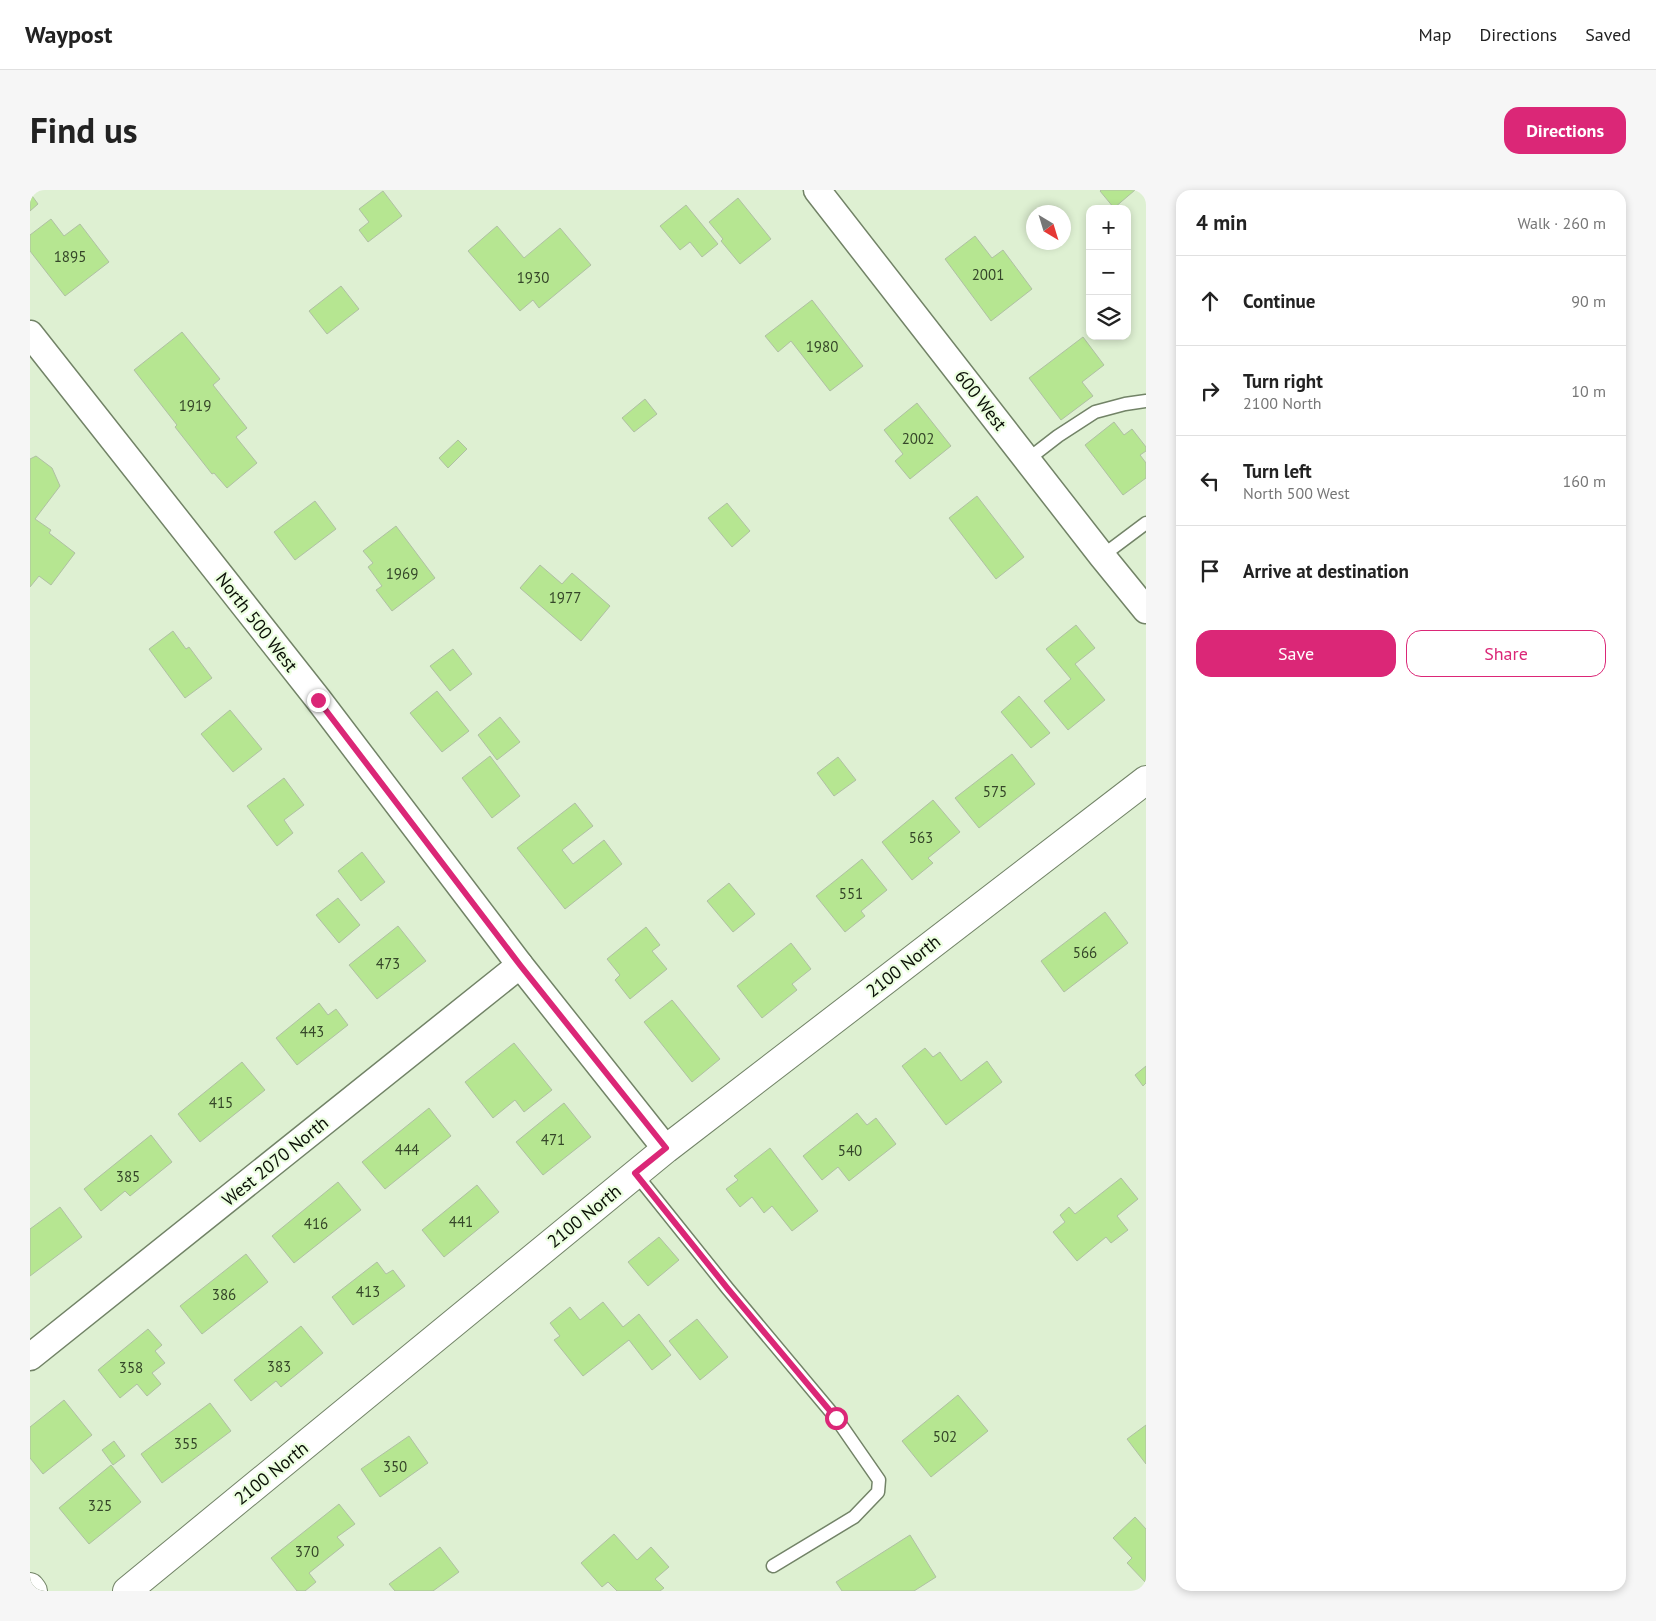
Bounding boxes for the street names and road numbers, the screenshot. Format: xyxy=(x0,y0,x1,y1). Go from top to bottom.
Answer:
street label: 600 West xyxy=(950,365,1012,435)
street label: North 500 West xyxy=(211,568,303,676)
street label: 2100 North xyxy=(861,930,945,1002)
street label: West 2070 North xyxy=(217,1111,333,1211)
street label: 2100 North xyxy=(542,1179,626,1253)
street label: 2100 North xyxy=(229,1436,313,1510)

